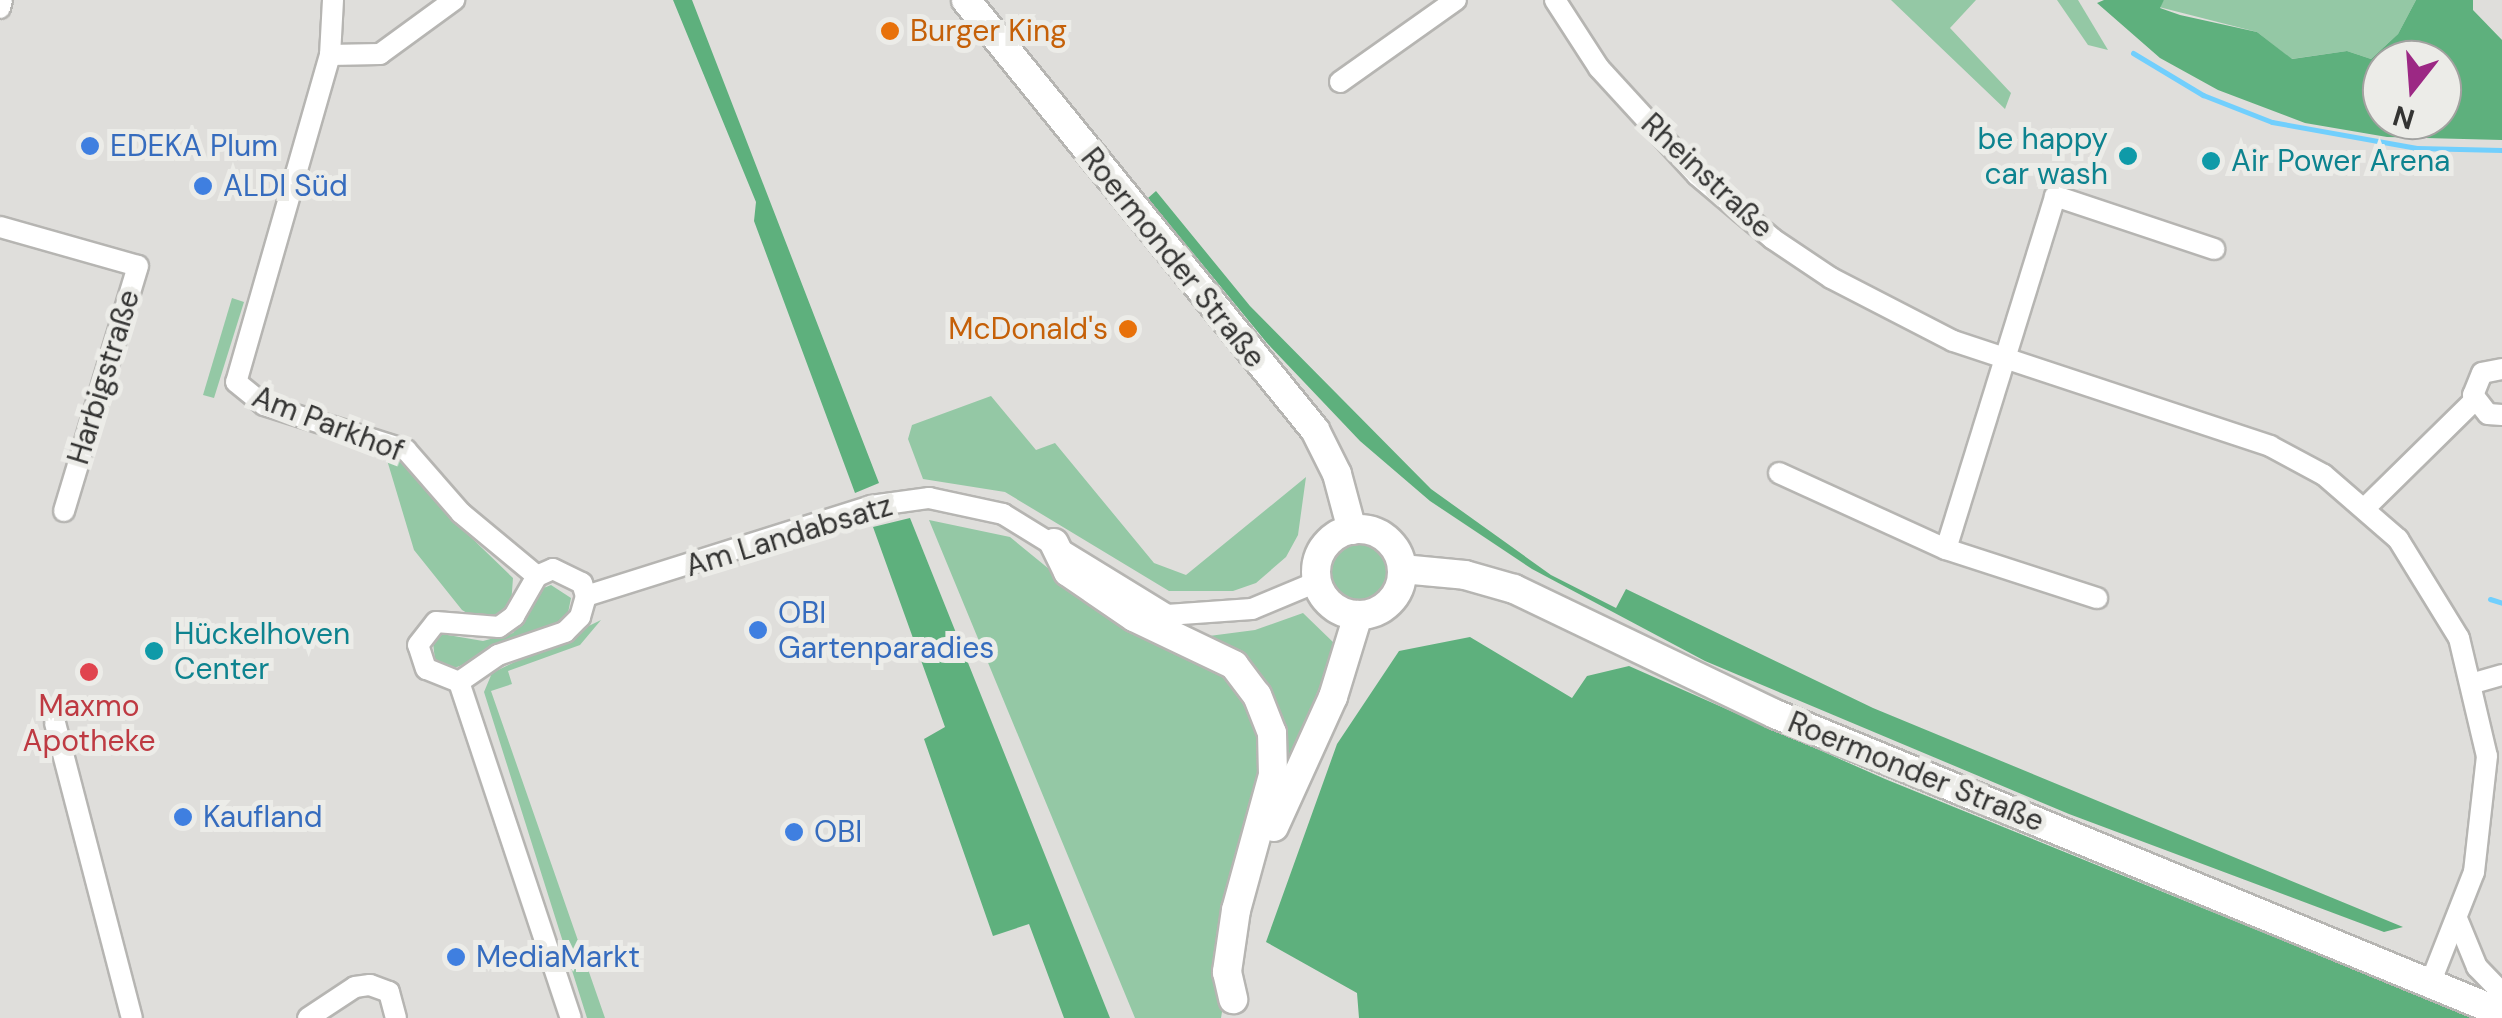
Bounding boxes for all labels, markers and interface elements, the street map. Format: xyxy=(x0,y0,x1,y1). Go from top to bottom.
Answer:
place label: Burger King xyxy=(910,13,1067,49)
marker: Burger King xyxy=(879,20,901,42)
north arrow xyxy=(2362,40,2462,140)
text: N xyxy=(2389,97,2419,138)
street label: Rheinstraße xyxy=(1634,106,1780,246)
place label: be happy car wash xyxy=(1978,121,2108,192)
place label: EDEKA Plum xyxy=(110,128,278,164)
marker: EDEKA Plum xyxy=(79,135,101,157)
street label: Roermonder Straße xyxy=(1073,141,1273,375)
place label: Air Power Arena xyxy=(2231,143,2450,179)
marker: be happy car wash xyxy=(2117,145,2139,167)
marker: Air Power Arena xyxy=(2200,150,2222,172)
place label: ALDI Süd xyxy=(223,168,348,204)
marker: ALDI Süd xyxy=(192,175,214,197)
street label: Harbigstraße xyxy=(60,285,148,469)
place label: McDonald's xyxy=(948,311,1108,347)
marker: McDonald's xyxy=(1117,318,1139,340)
street label: Am Parkhof xyxy=(247,379,409,469)
street label: Am Landabsatz xyxy=(681,487,897,585)
place label: OBI Gartenparadies xyxy=(778,595,994,666)
place label: Hückelhoven Center xyxy=(174,616,350,686)
marker: OBI Gartenparadies xyxy=(747,619,769,641)
marker: Hückelhoven Center xyxy=(143,640,165,662)
marker: Maxmo Apotheke xyxy=(78,661,100,683)
place label: Maxmo Apotheke xyxy=(22,688,156,758)
street label: Roermonder Straße xyxy=(1783,704,2049,840)
place label: Kaufland xyxy=(203,799,323,835)
marker: Kaufland xyxy=(172,806,194,828)
place label: OBI xyxy=(814,814,862,850)
marker: OBI xyxy=(783,821,805,843)
place label: MediaMarkt xyxy=(476,939,640,975)
marker: MediaMarkt xyxy=(445,946,467,968)

